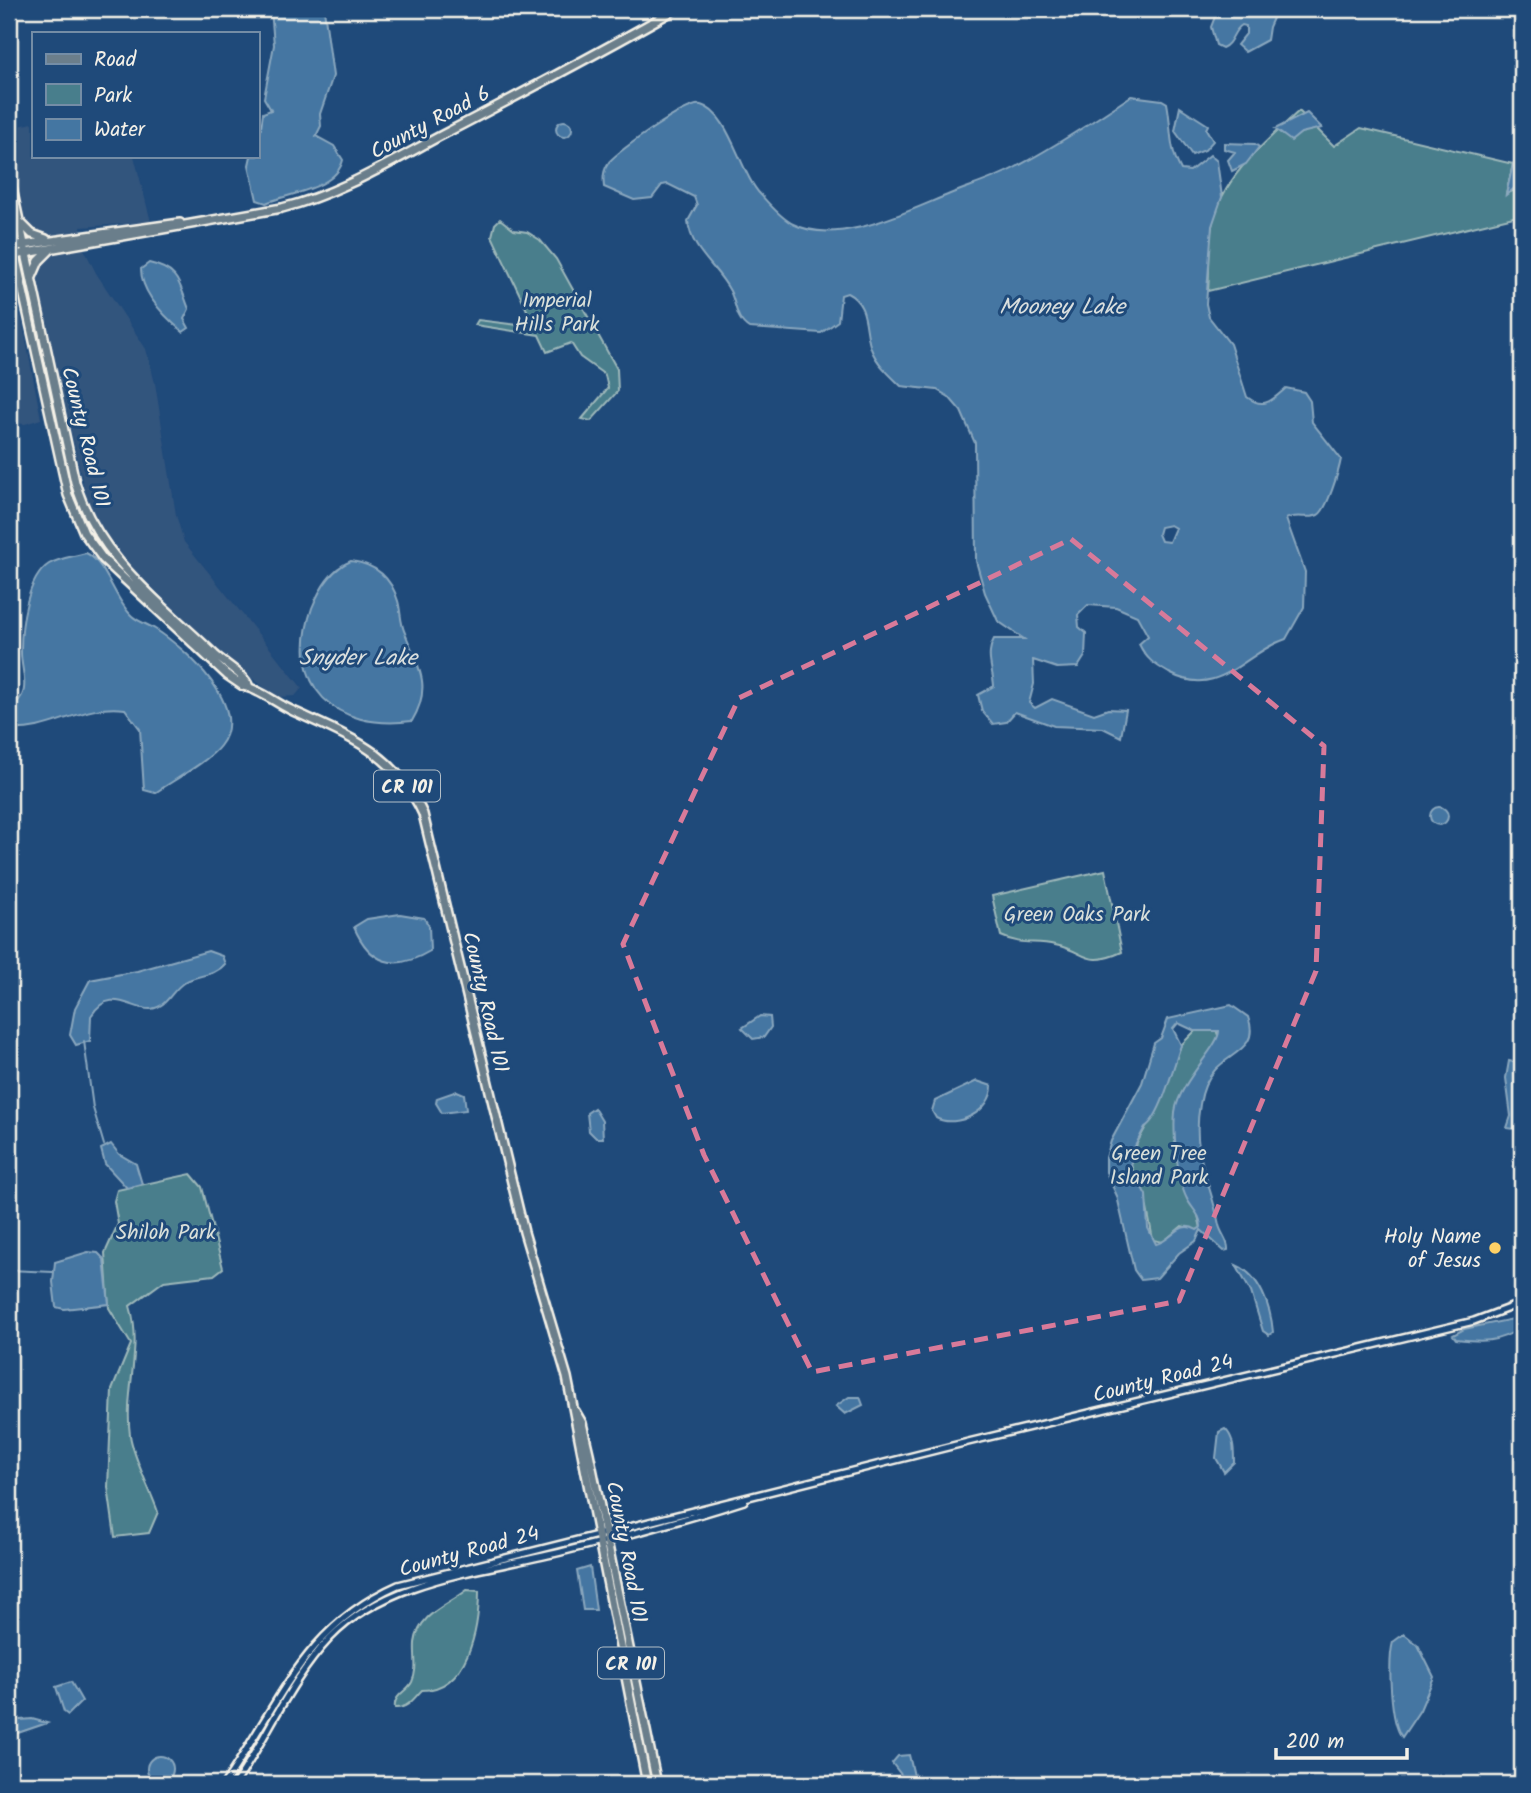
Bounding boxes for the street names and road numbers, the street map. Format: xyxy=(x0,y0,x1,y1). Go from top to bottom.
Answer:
street label: County Road 6 xyxy=(365,78,497,169)
street label: County Road 101 xyxy=(51,364,118,511)
road number: CR 101 xyxy=(374,771,440,802)
street label: County Road 101 xyxy=(452,928,517,1076)
street label: County Road 24 xyxy=(1089,1346,1237,1413)
street label: County Road 101 xyxy=(596,1478,655,1626)
street label: County Road 24 xyxy=(396,1518,543,1587)
road number: CR 101 xyxy=(598,1648,664,1679)

